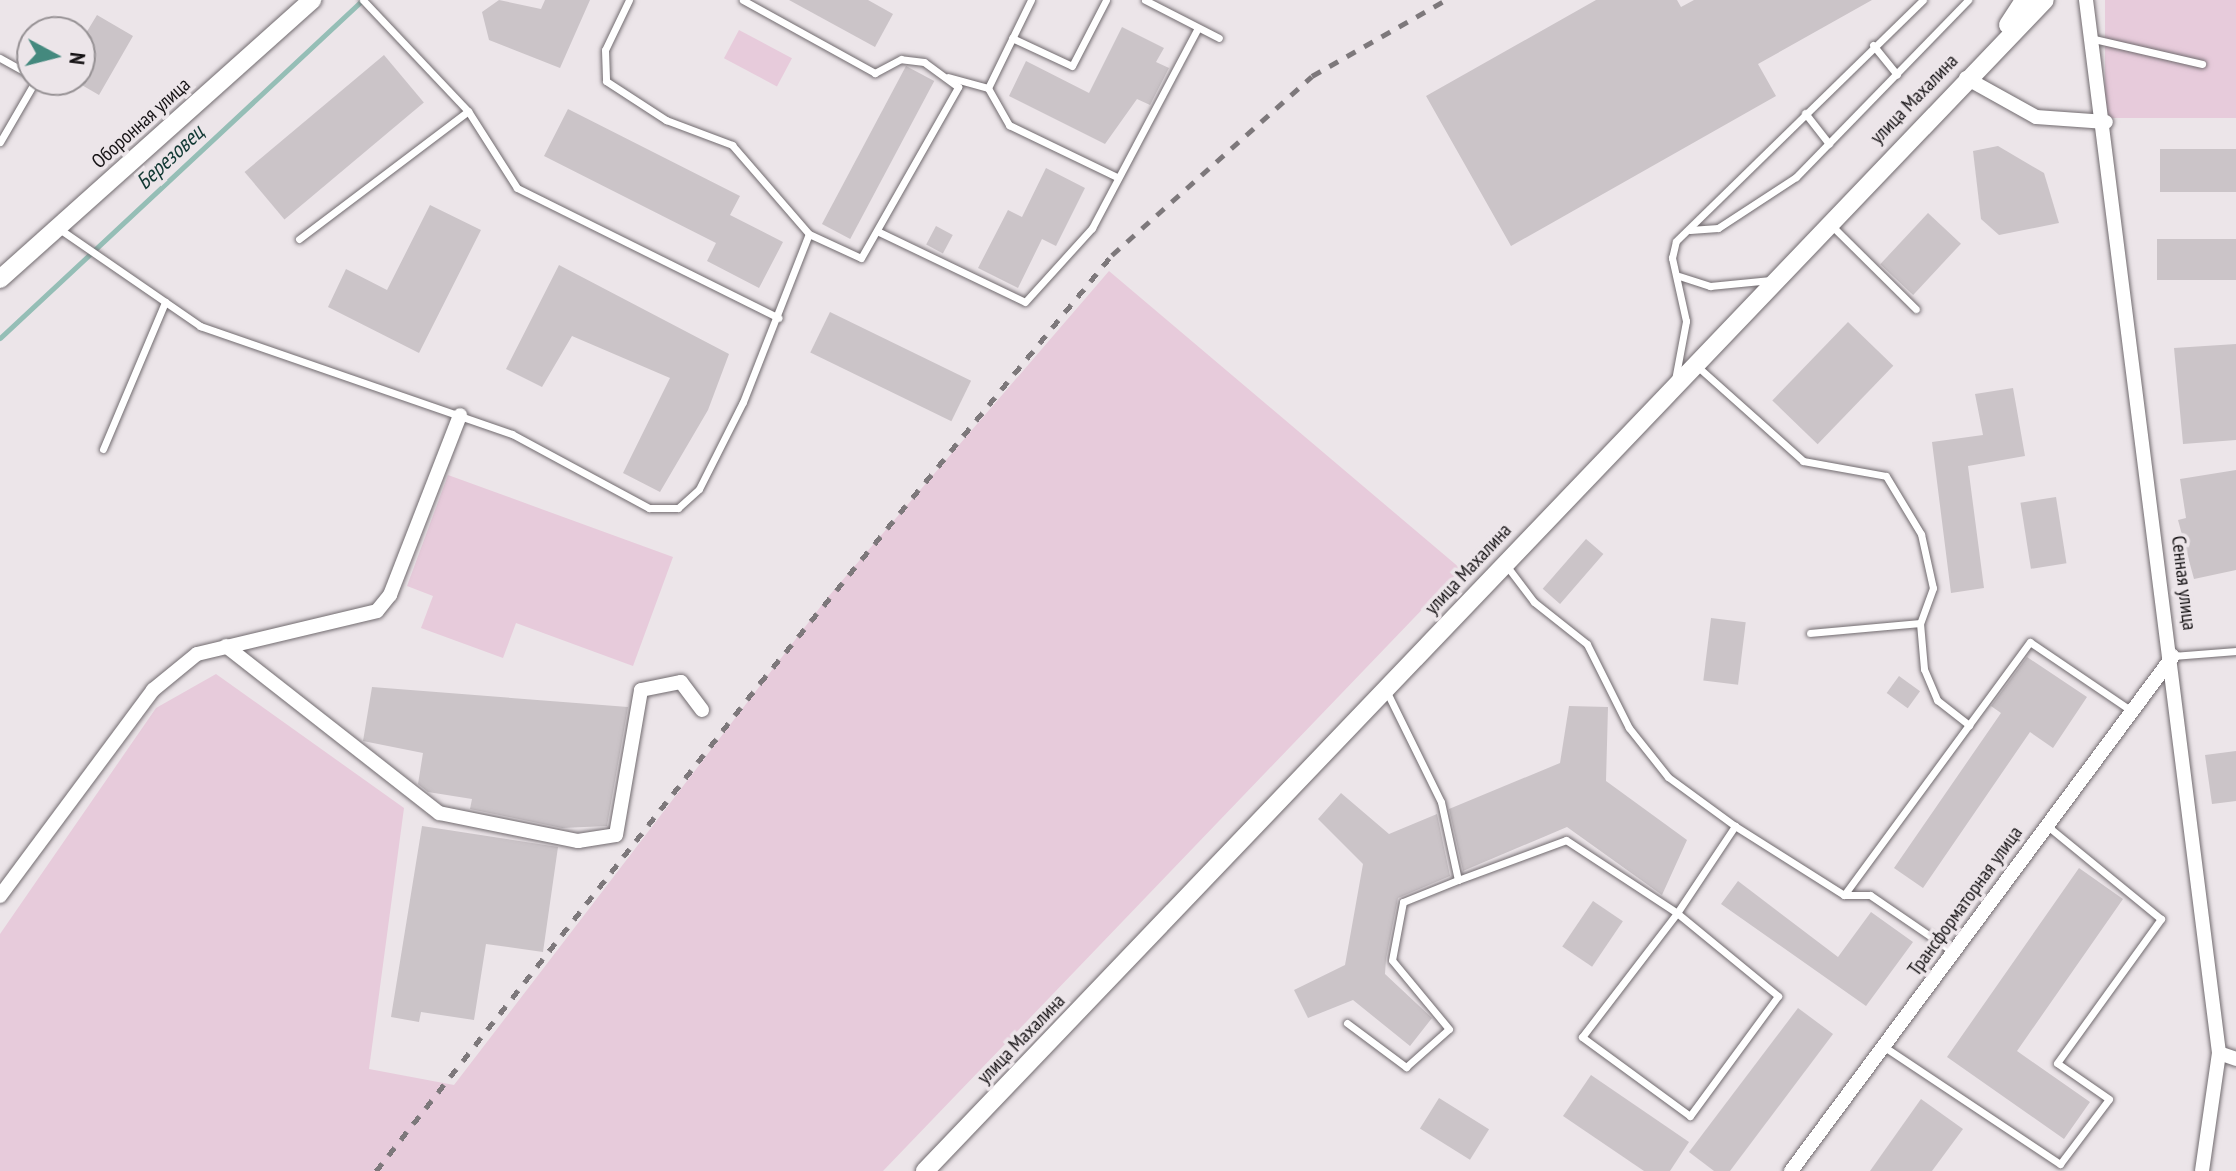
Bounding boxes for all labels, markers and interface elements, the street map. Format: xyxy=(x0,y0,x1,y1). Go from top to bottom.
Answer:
north arrow xyxy=(16,16,96,96)
street label: улица Махалина xyxy=(1865,49,1963,149)
text: N xyxy=(63,51,92,66)
street label: Оборонная улица xyxy=(87,73,195,173)
water label: Березовец xyxy=(131,119,209,195)
street label: улица Махалина xyxy=(1420,518,1516,620)
street label: Сенная улица xyxy=(2166,534,2202,632)
street label: Трансформаторная улица xyxy=(1903,821,2027,981)
street label: улица Махалина xyxy=(972,989,1070,1089)

